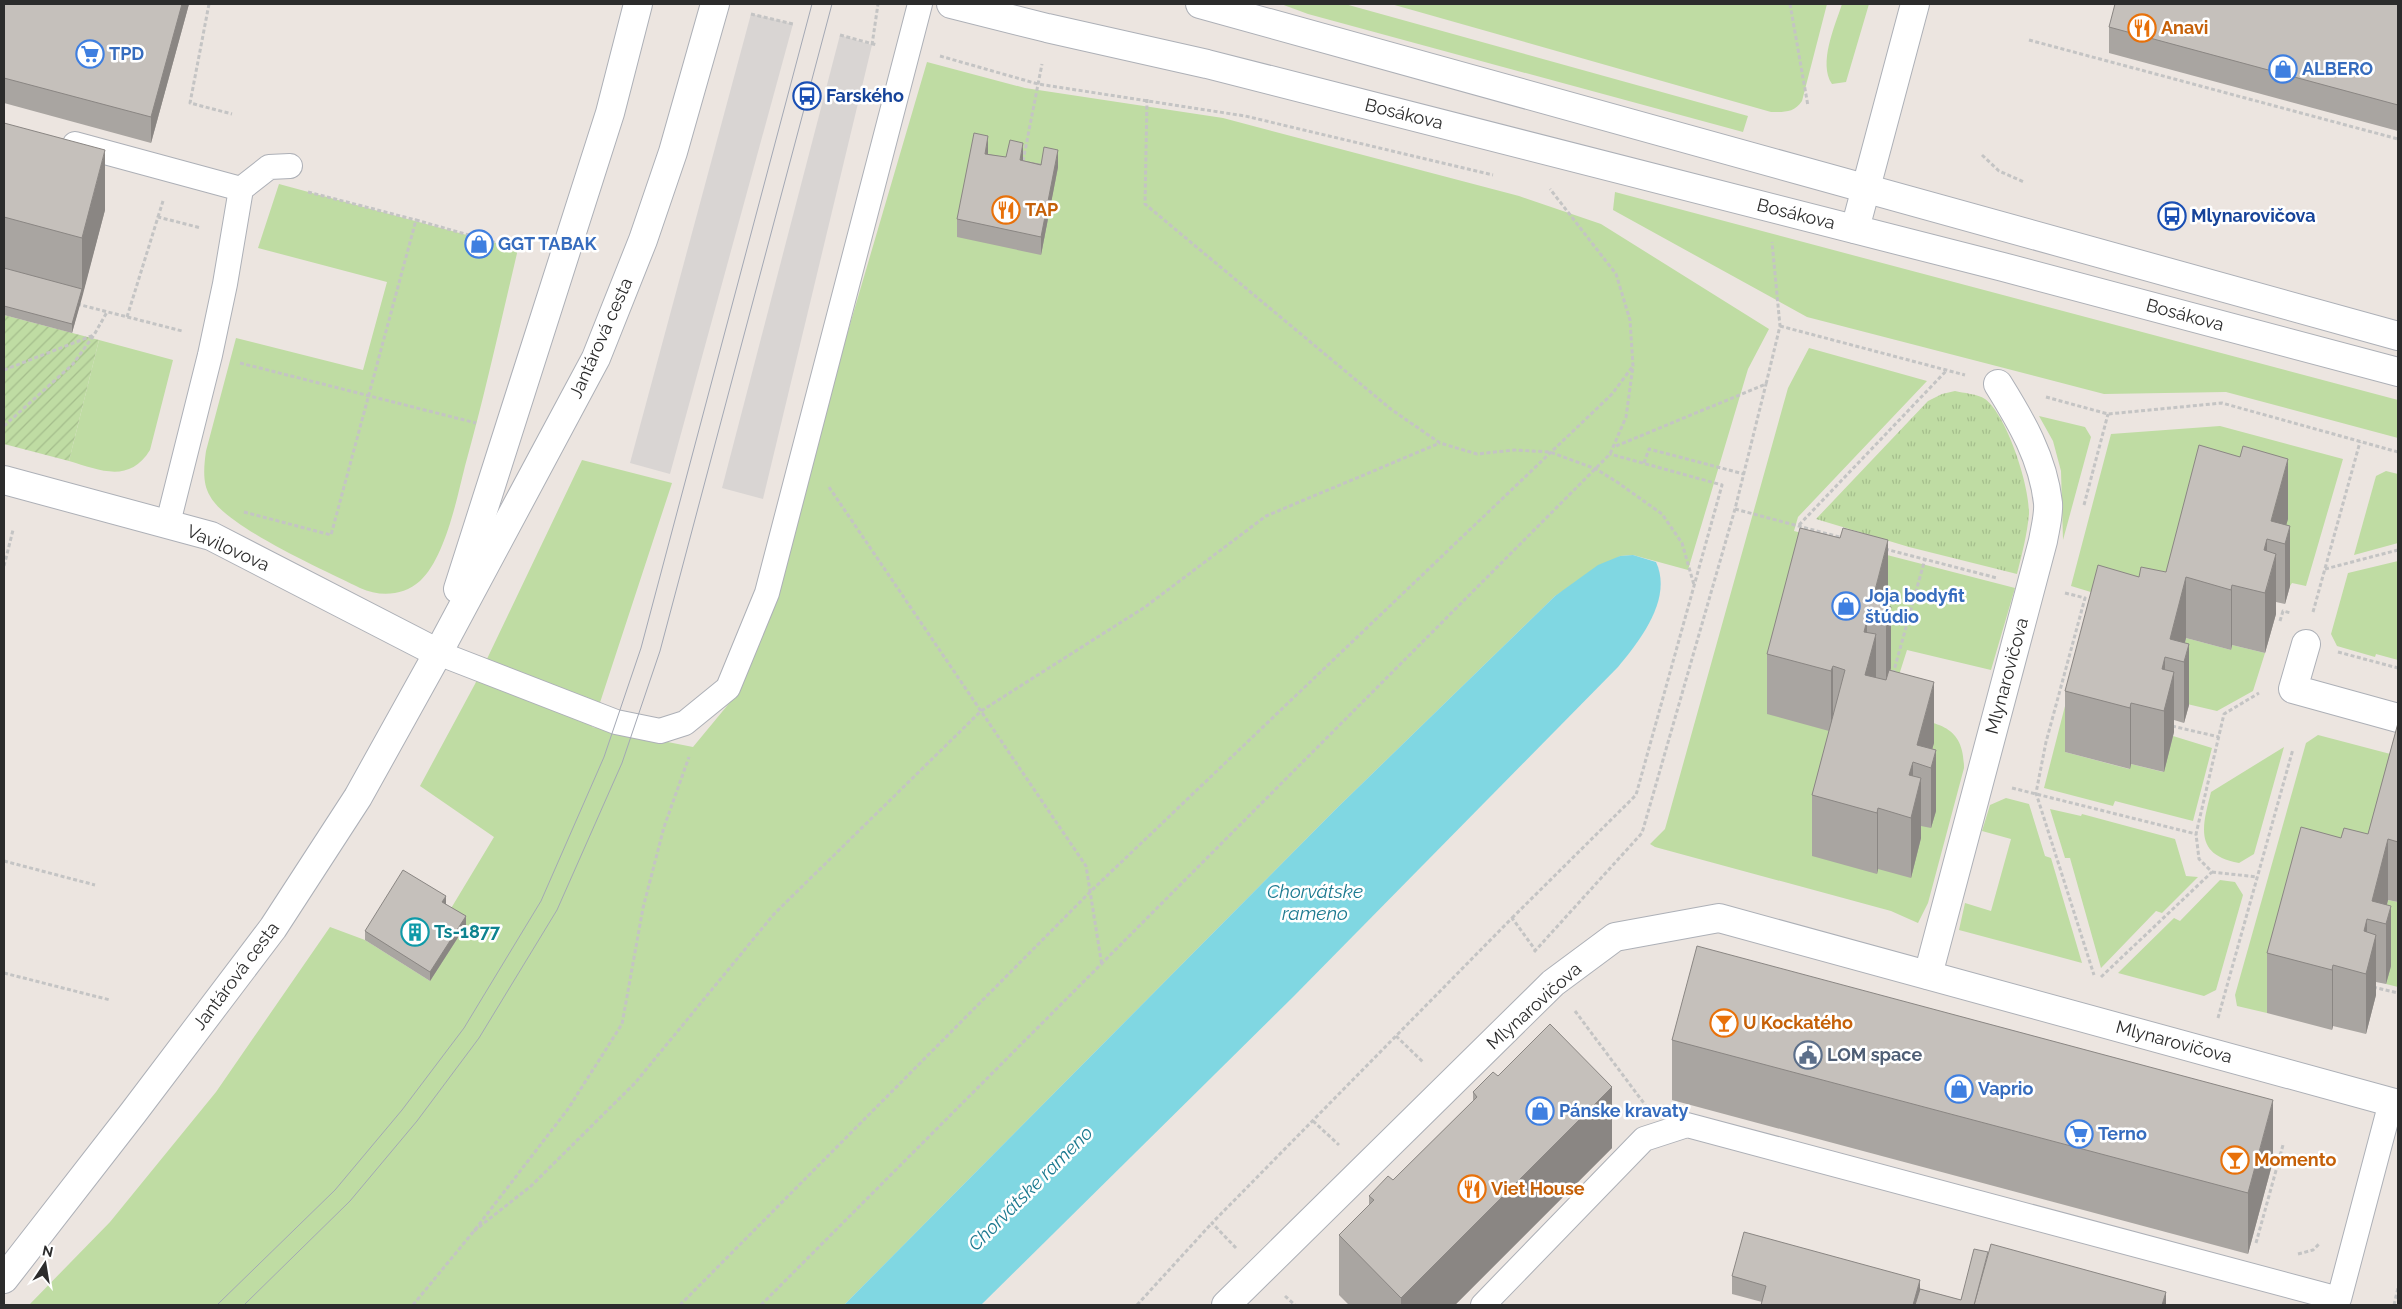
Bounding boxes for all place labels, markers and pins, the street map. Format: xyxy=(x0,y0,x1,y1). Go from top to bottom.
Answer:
restaurant icon: Anavi xyxy=(2127,13,2157,43)
place label: Anavi xyxy=(2161,17,2208,38)
supermarket icon: TPD xyxy=(75,39,105,69)
place label: TPD xyxy=(109,43,144,64)
shop icon: ALBERO xyxy=(2268,54,2298,84)
place label: ALBERO xyxy=(2302,58,2374,79)
bus stop icon: Farského xyxy=(792,81,822,111)
place label: Farského xyxy=(826,85,904,106)
restaurant icon: TAP xyxy=(991,195,1021,225)
place label: TAP xyxy=(1025,199,1058,220)
bus stop icon: Mlynarovičova xyxy=(2157,201,2187,231)
place label: Mlynarovičova xyxy=(2191,205,2315,226)
shop icon: GGT TABAK xyxy=(464,229,494,259)
place label: GGT TABAK xyxy=(498,233,597,254)
place label: Joja bodyfit štúdio xyxy=(1865,585,1965,627)
shop icon: Joja bodyfit štúdio xyxy=(1831,591,1861,621)
building icon: Ts-1877 xyxy=(400,917,430,947)
place label: Ts-1877 xyxy=(434,921,501,942)
bar icon: U Kockatého xyxy=(1709,1008,1739,1038)
place label: U Kockatého xyxy=(1743,1012,1853,1033)
public building icon: LOM space xyxy=(1793,1040,1823,1070)
place label: LOM space xyxy=(1827,1044,1922,1065)
shop icon: Vaprio xyxy=(1944,1074,1974,1104)
place label: Vaprio xyxy=(1978,1078,2033,1099)
shop icon: Pánske kravaty xyxy=(1525,1096,1555,1126)
place label: Pánske kravaty xyxy=(1559,1100,1689,1121)
supermarket icon: Terno xyxy=(2064,1119,2094,1149)
place label: Terno xyxy=(2098,1123,2147,1144)
bar icon: Momento xyxy=(2220,1145,2250,1175)
place label: Momento xyxy=(2254,1149,2336,1170)
restaurant icon: Viet House xyxy=(1457,1174,1487,1204)
place label: Viet House xyxy=(1491,1178,1585,1199)

